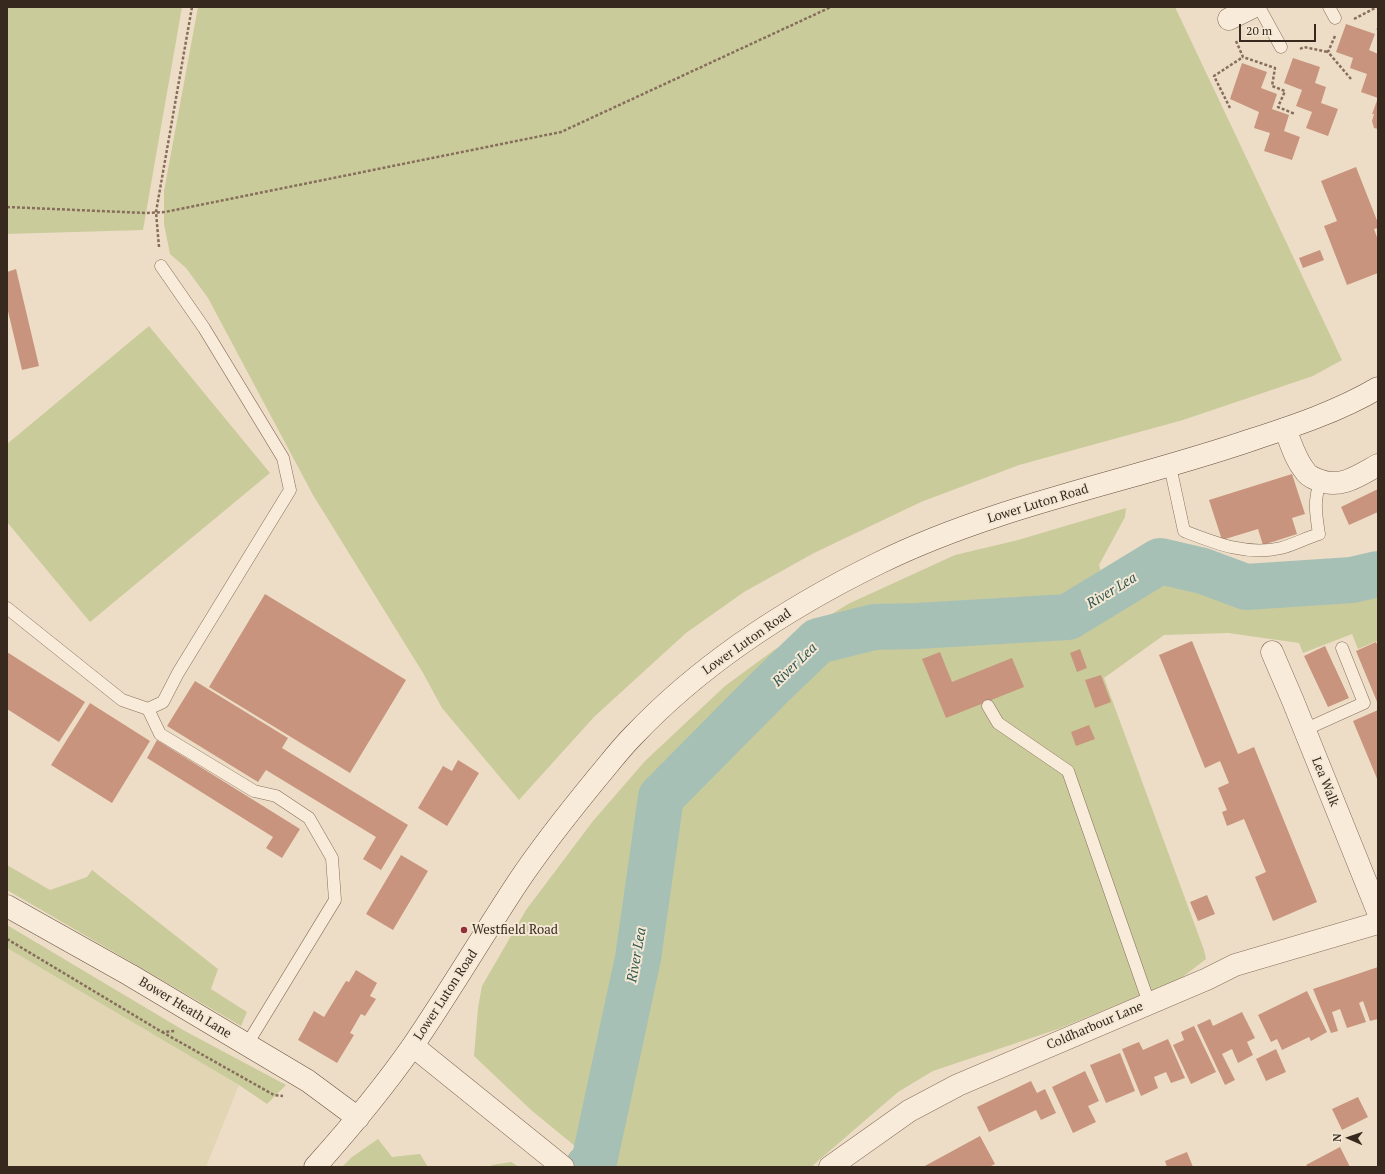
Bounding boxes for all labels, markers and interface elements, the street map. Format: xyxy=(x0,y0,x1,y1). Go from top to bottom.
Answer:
scale bar xyxy=(1241,16,1318,42)
text: 20 m xyxy=(1246,23,1272,38)
street label: Lower Luton Road xyxy=(986,481,1090,527)
water label: River Lea xyxy=(1084,570,1140,612)
street label: Lower Luton Road xyxy=(700,606,794,678)
water label: River Lea xyxy=(769,640,821,690)
street label: Lea Walk xyxy=(1308,755,1342,809)
place label: Westfield Road xyxy=(472,922,558,938)
marker: Westfield Road xyxy=(459,925,469,935)
water label: River Lea xyxy=(624,926,650,984)
street label: Lower Luton Road xyxy=(411,947,481,1043)
street label: Bower Heath Lane xyxy=(136,974,234,1042)
street label: Coldharbour Lane xyxy=(1044,999,1146,1053)
north arrow xyxy=(1329,1118,1369,1158)
text: N xyxy=(1330,1133,1344,1142)

